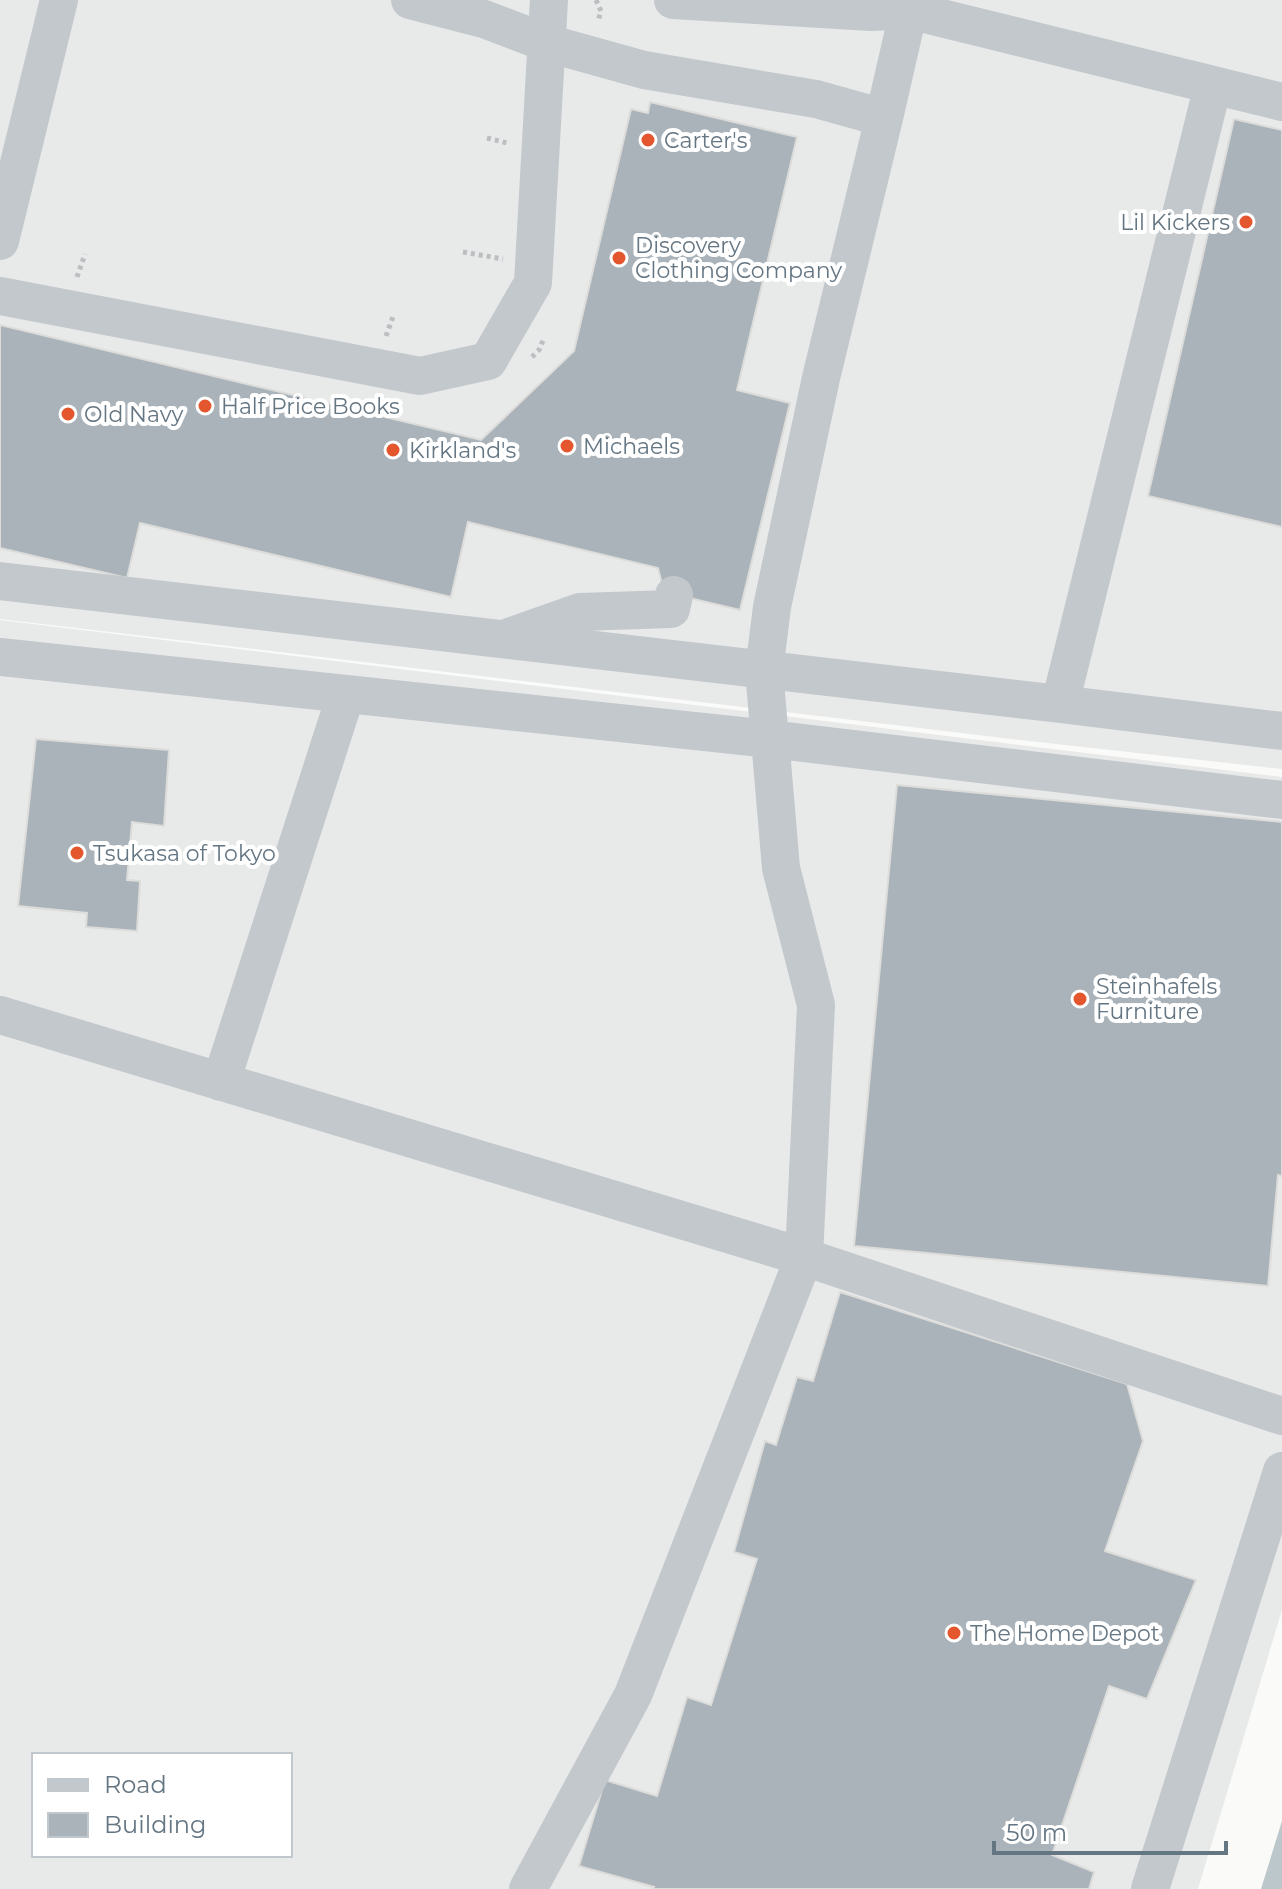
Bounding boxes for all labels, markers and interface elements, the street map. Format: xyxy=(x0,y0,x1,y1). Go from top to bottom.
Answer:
place label: Carter's xyxy=(664,127,748,154)
marker: Carter's xyxy=(639,131,657,149)
place label: Lil Kickers xyxy=(1120,209,1230,236)
marker: Lil Kickers xyxy=(1237,213,1255,231)
place label: Discovery Clothing Company xyxy=(635,232,842,284)
marker: Discovery Clothing Company xyxy=(610,249,628,267)
place label: Half Price Books xyxy=(221,393,400,420)
marker: Half Price Books xyxy=(196,397,214,415)
place label: Old Navy xyxy=(84,401,184,428)
marker: Old Navy xyxy=(59,405,77,423)
place label: Michaels xyxy=(583,433,680,460)
place label: Kirkland's xyxy=(409,437,516,464)
marker: Michaels xyxy=(558,437,576,455)
marker: Kirkland's xyxy=(384,441,402,459)
place label: Tsukasa of Tokyo xyxy=(93,840,276,867)
marker: Tsukasa of Tokyo xyxy=(68,844,86,862)
place label: Steinhafels Furniture xyxy=(1096,973,1217,1025)
marker: Steinhafels Furniture xyxy=(1071,990,1089,1008)
place label: The Home Depot xyxy=(970,1620,1160,1647)
marker: The Home Depot xyxy=(945,1624,963,1642)
legend xyxy=(32,1753,292,1857)
text: Road xyxy=(104,1770,167,1799)
scale bar xyxy=(994,1805,1226,1855)
text: Building xyxy=(104,1810,207,1839)
text: 50 m xyxy=(1006,1818,1067,1847)

